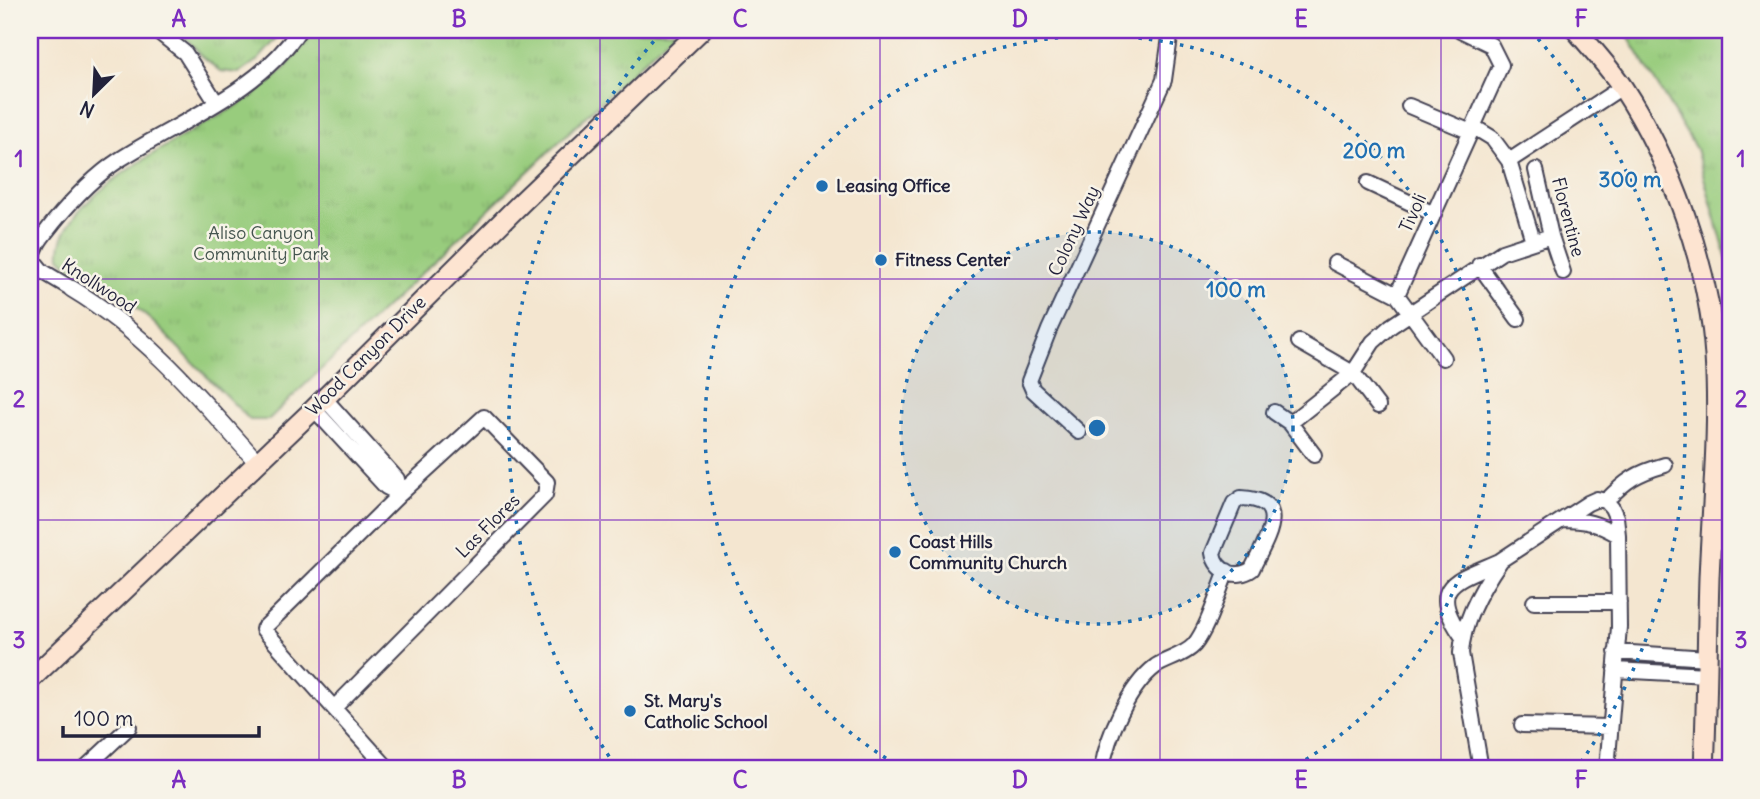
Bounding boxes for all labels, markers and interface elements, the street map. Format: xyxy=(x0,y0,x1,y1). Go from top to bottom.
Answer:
text: A xyxy=(172,4,187,33)
text: B xyxy=(451,4,467,33)
text: C xyxy=(732,4,748,33)
text: D xyxy=(1012,4,1028,33)
text: E xyxy=(1294,4,1308,33)
text: F xyxy=(1574,4,1588,33)
north arrow xyxy=(60,60,130,130)
text: N xyxy=(76,96,98,123)
text: 200 m xyxy=(1343,137,1406,164)
text: 1 xyxy=(14,144,24,173)
text: 1 xyxy=(1736,144,1746,173)
text: 300 m xyxy=(1599,166,1662,193)
place label: Leasing Office xyxy=(836,174,951,197)
street label: Florentine xyxy=(1547,175,1590,259)
marker: Leasing Office xyxy=(814,178,830,194)
street label: Colony Way xyxy=(1043,182,1104,280)
street label: Tivoli xyxy=(1394,190,1431,236)
park label: Aliso Canyon Community Park xyxy=(193,221,329,265)
place label: Fitness Center xyxy=(895,248,1011,271)
marker: Fitness Center xyxy=(873,252,889,268)
street label: Knollwood xyxy=(57,253,141,319)
text: 100 m xyxy=(1206,276,1266,303)
street label: Wood Canyon Drive xyxy=(301,291,431,421)
text: 2 xyxy=(13,384,26,413)
text: 2 xyxy=(1735,384,1748,413)
centre of rings xyxy=(1085,416,1109,440)
street label: Las Flores xyxy=(451,489,525,563)
place label: Coast Hills Community Church xyxy=(909,530,1068,574)
marker: Coast Hills Community Church xyxy=(887,544,903,560)
text: 3 xyxy=(12,625,26,654)
text: 3 xyxy=(1734,625,1748,654)
place label: St. Mary's Catholic School xyxy=(644,689,768,733)
scale bar xyxy=(63,694,259,738)
marker: St. Mary's Catholic School xyxy=(622,703,638,719)
text: 100 m xyxy=(74,705,133,732)
text: A xyxy=(172,765,187,794)
text: B xyxy=(451,765,467,794)
text: C xyxy=(732,765,748,794)
text: D xyxy=(1012,765,1028,794)
text: E xyxy=(1294,765,1308,794)
text: F xyxy=(1574,765,1588,794)

